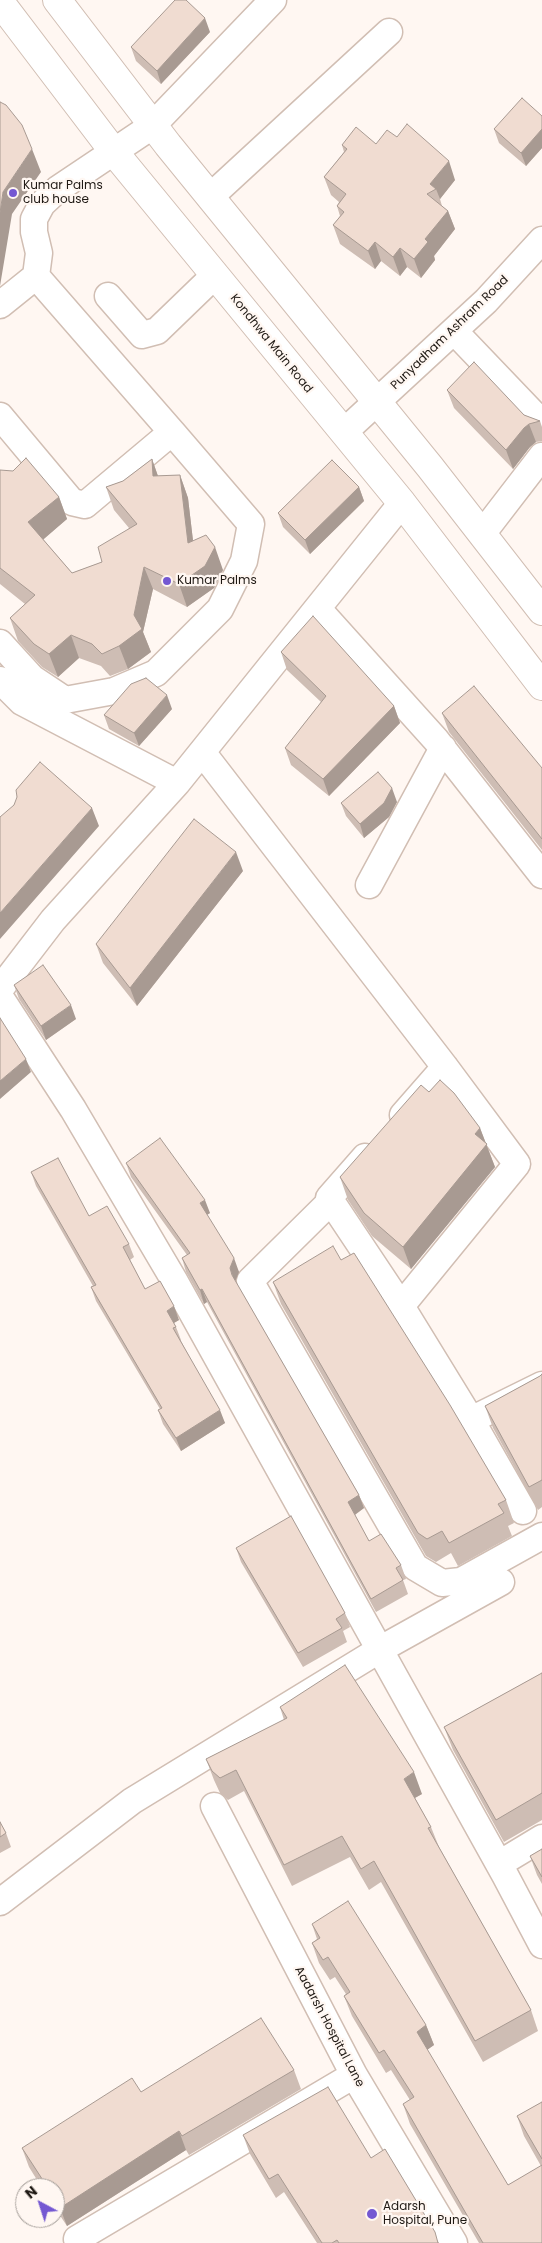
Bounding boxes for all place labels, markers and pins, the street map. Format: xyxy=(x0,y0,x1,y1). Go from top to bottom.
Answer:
place label: Kumar Palms club house xyxy=(23,179,103,207)
marker: Kumar Palms club house xyxy=(7,187,19,199)
place label: Kumar Palms xyxy=(177,574,257,588)
marker: Kumar Palms xyxy=(161,575,173,587)
place label: Adarsh Hospital, Pune xyxy=(383,2200,467,2228)
marker: Adarsh Hospital, Pune xyxy=(365,2207,379,2221)

